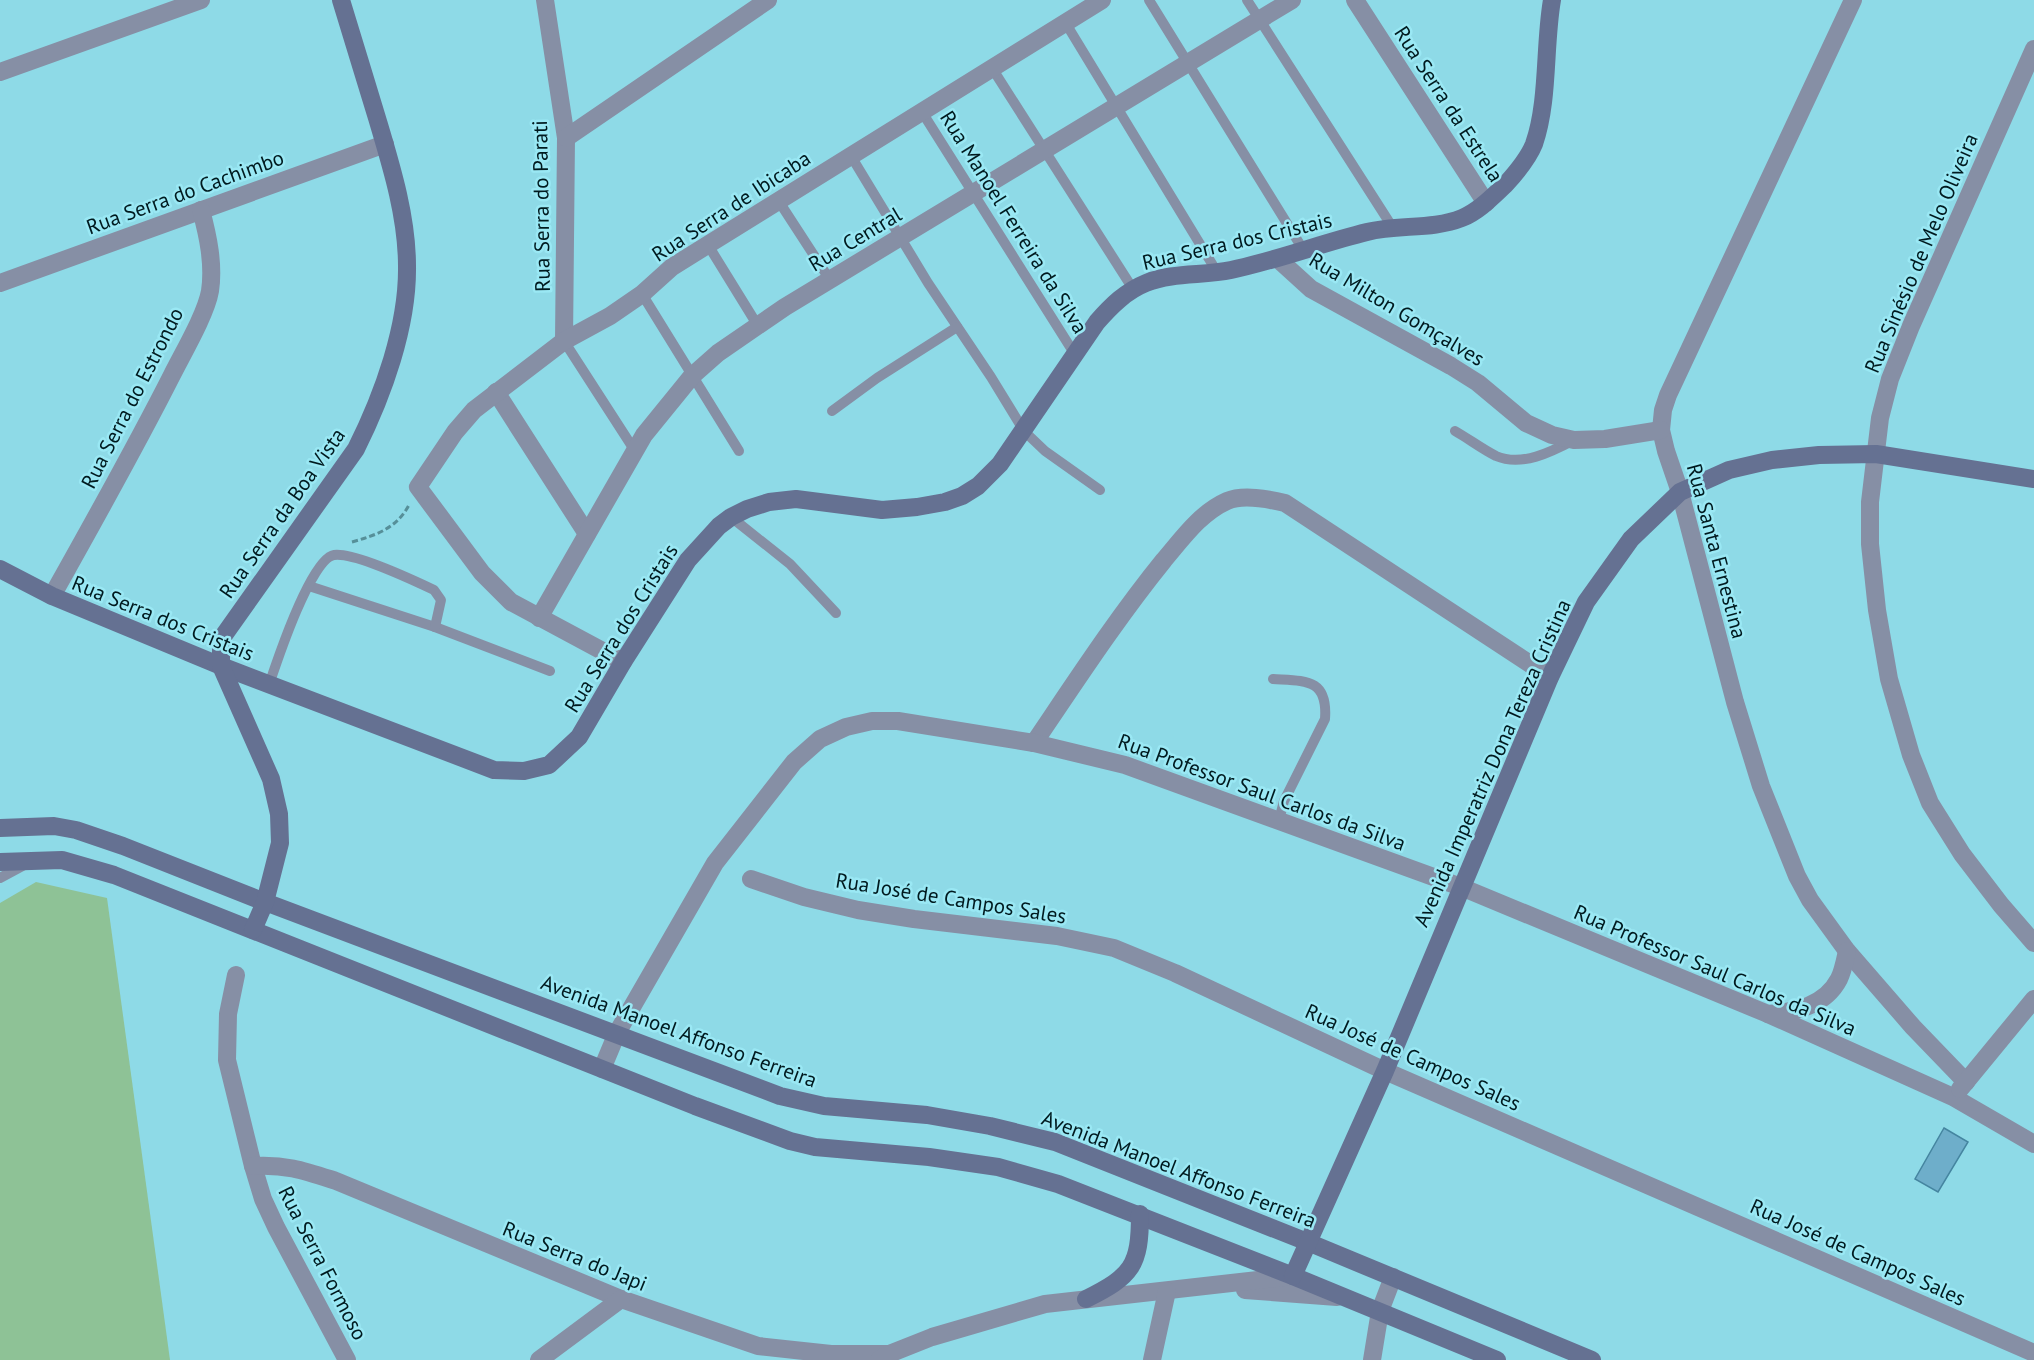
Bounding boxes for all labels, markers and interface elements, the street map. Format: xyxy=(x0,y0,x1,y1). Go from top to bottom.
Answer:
street label: Rua Serra da Estrela xyxy=(1388,21,1510,187)
street label: Rua Manoel Ferreira da Silva xyxy=(934,106,1094,338)
street label: Rua Serra do Parati xyxy=(526,120,556,292)
street label: Rua Sinésio de Melo Oliveira xyxy=(1858,129,1984,377)
street label: Rua Serra do Cachimbo xyxy=(83,144,287,240)
street label: Rua Serra de Ibicaba xyxy=(646,145,816,267)
street label: Rua Central xyxy=(804,201,906,277)
street label: Rua Serra dos Cristais xyxy=(1139,206,1335,276)
street label: Rua Milton Gomçalves xyxy=(1304,246,1490,372)
street label: Rua Serra do Estrondo xyxy=(75,303,189,493)
street label: Rua Serra da Boa Vista xyxy=(213,423,351,603)
street label: Rua Santa Ernestina xyxy=(1681,461,1753,641)
street label: Rua Serra dos Cristais xyxy=(558,539,684,717)
street label: Rua Serra dos Cristais xyxy=(68,569,258,667)
street label: Avenida Imperatriz Dona Tereza Cristina xyxy=(1407,595,1577,931)
street label: Rua Professor Saul Carlos da Silva xyxy=(1115,727,1409,857)
street label: Rua José de Campos Sales xyxy=(834,866,1068,930)
street label: Rua Professor Saul Carlos da Silva xyxy=(1570,898,1860,1042)
street label: Avenida Manoel Affonso Ferreira xyxy=(537,968,821,1094)
street label: Rua José de Campos Sales xyxy=(1301,997,1525,1117)
street label: Avenida Manoel Affonso Ferreira xyxy=(1038,1104,1320,1234)
street label: Rua Serra Formoso xyxy=(273,1181,373,1345)
street label: Rua José de Campos Sales xyxy=(1746,1192,1970,1312)
street label: Rua Serra do Japi xyxy=(499,1215,651,1297)

